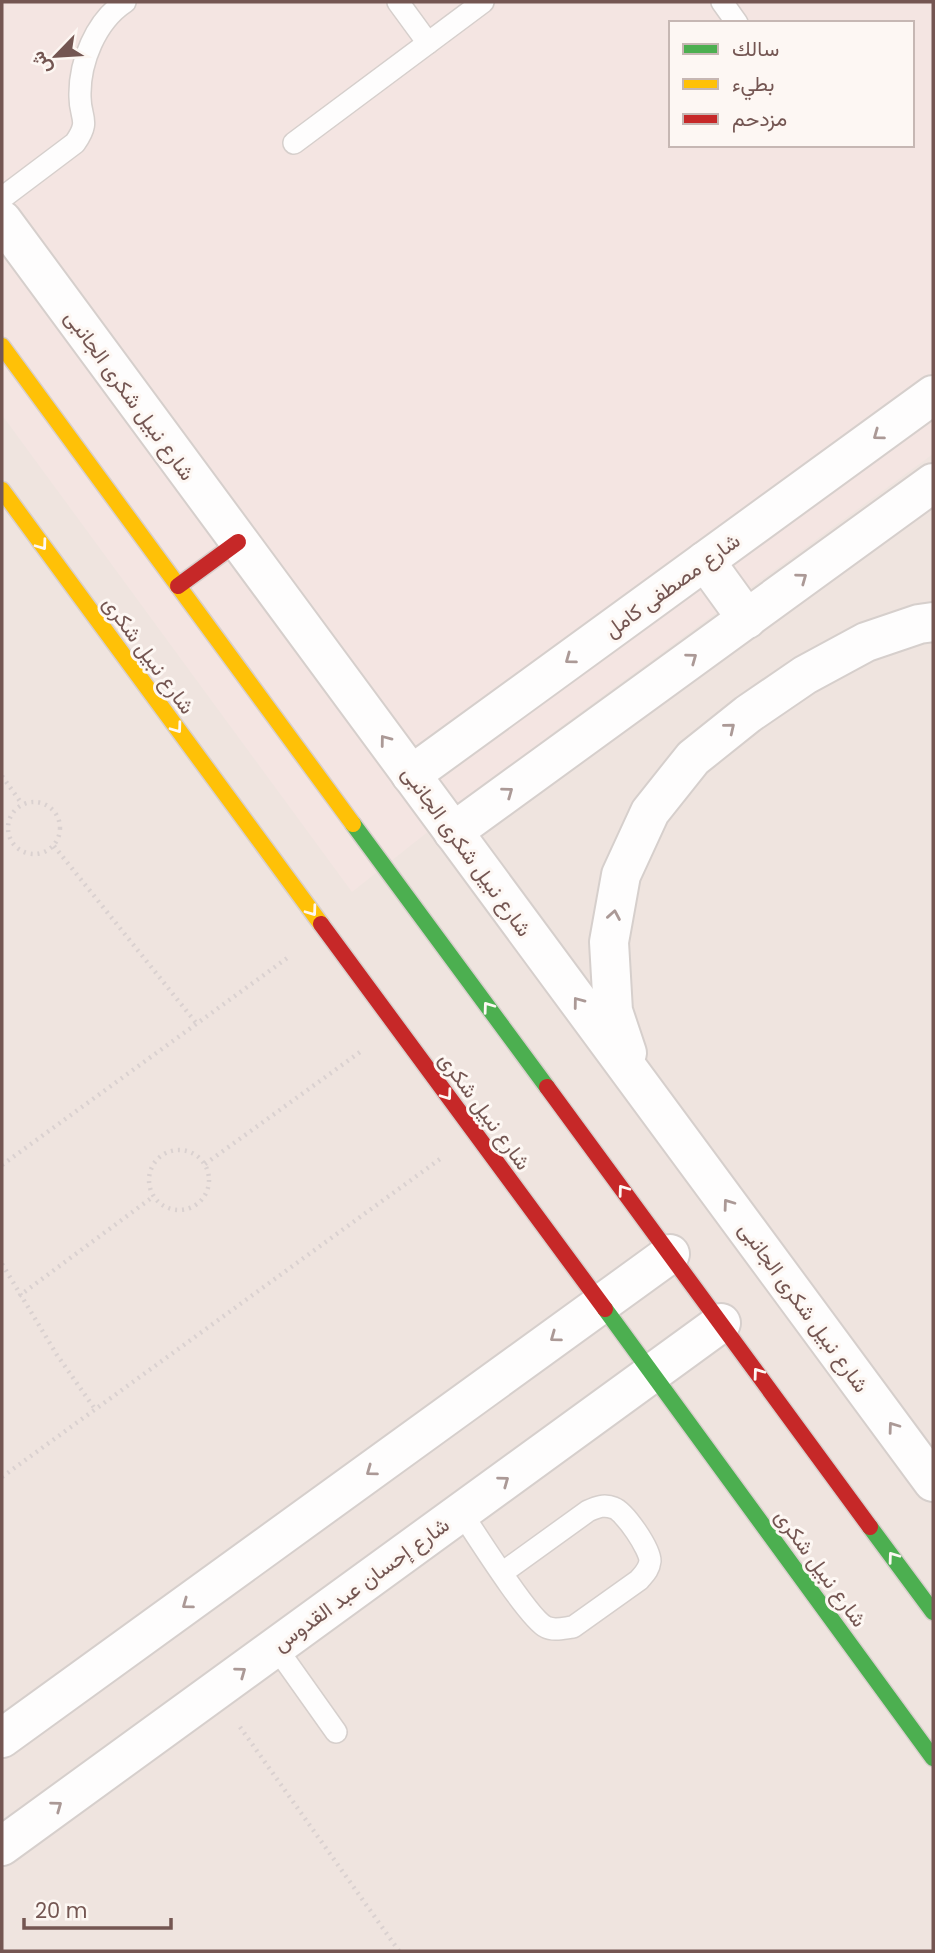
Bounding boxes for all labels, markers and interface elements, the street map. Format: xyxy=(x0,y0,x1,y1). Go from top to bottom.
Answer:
north arrow xyxy=(21,21,91,91)
legend xyxy=(669,21,914,147)
text: سالك xyxy=(732,34,779,63)
text: ش xyxy=(24,47,58,79)
text: بطيء xyxy=(732,69,775,101)
text: مزدحم xyxy=(732,104,787,133)
street label: شارع نبيل شكرى الجانبى xyxy=(58,304,202,486)
one-way arrow xyxy=(873,427,886,439)
street label: شارع مصطفى كامل xyxy=(598,526,746,644)
one-way arrow xyxy=(34,538,47,550)
one-way arrow xyxy=(794,574,807,587)
street label: شارع نبيل شكرى xyxy=(96,590,202,720)
one-way arrow xyxy=(565,651,578,663)
one-way arrow xyxy=(684,654,697,667)
one-way arrow xyxy=(169,721,182,733)
one-way arrow xyxy=(722,724,735,736)
one-way arrow xyxy=(380,735,393,748)
street label: شارع نبيل شكرى الجانبى xyxy=(395,760,539,942)
one-way arrow xyxy=(500,788,513,800)
one-way arrow xyxy=(304,904,317,916)
one-way arrow xyxy=(606,910,621,921)
one-way arrow xyxy=(574,997,587,1010)
one-way arrow xyxy=(484,1002,496,1015)
street label: شارع نبيل شكرى xyxy=(432,1046,538,1176)
one-way arrow xyxy=(439,1087,451,1100)
one-way arrow xyxy=(619,1185,631,1198)
one-way arrow xyxy=(724,1200,737,1212)
street label: شارع نبيل شكرى الجانبى xyxy=(732,1216,876,1398)
one-way arrow xyxy=(550,1329,563,1341)
one-way arrow xyxy=(754,1369,766,1381)
one-way arrow xyxy=(888,1422,901,1435)
one-way arrow xyxy=(366,1463,379,1475)
one-way arrow xyxy=(497,1477,509,1489)
street label: شارع نبيل شكرى xyxy=(768,1503,874,1633)
street label: شارع إحسان عبد القدوس xyxy=(267,1510,455,1658)
one-way arrow xyxy=(889,1552,901,1565)
one-way arrow xyxy=(182,1596,195,1608)
one-way arrow xyxy=(233,1668,246,1680)
one-way arrow xyxy=(49,1802,62,1814)
scale bar xyxy=(24,1886,172,1930)
text: 20 m xyxy=(35,1896,88,1925)

